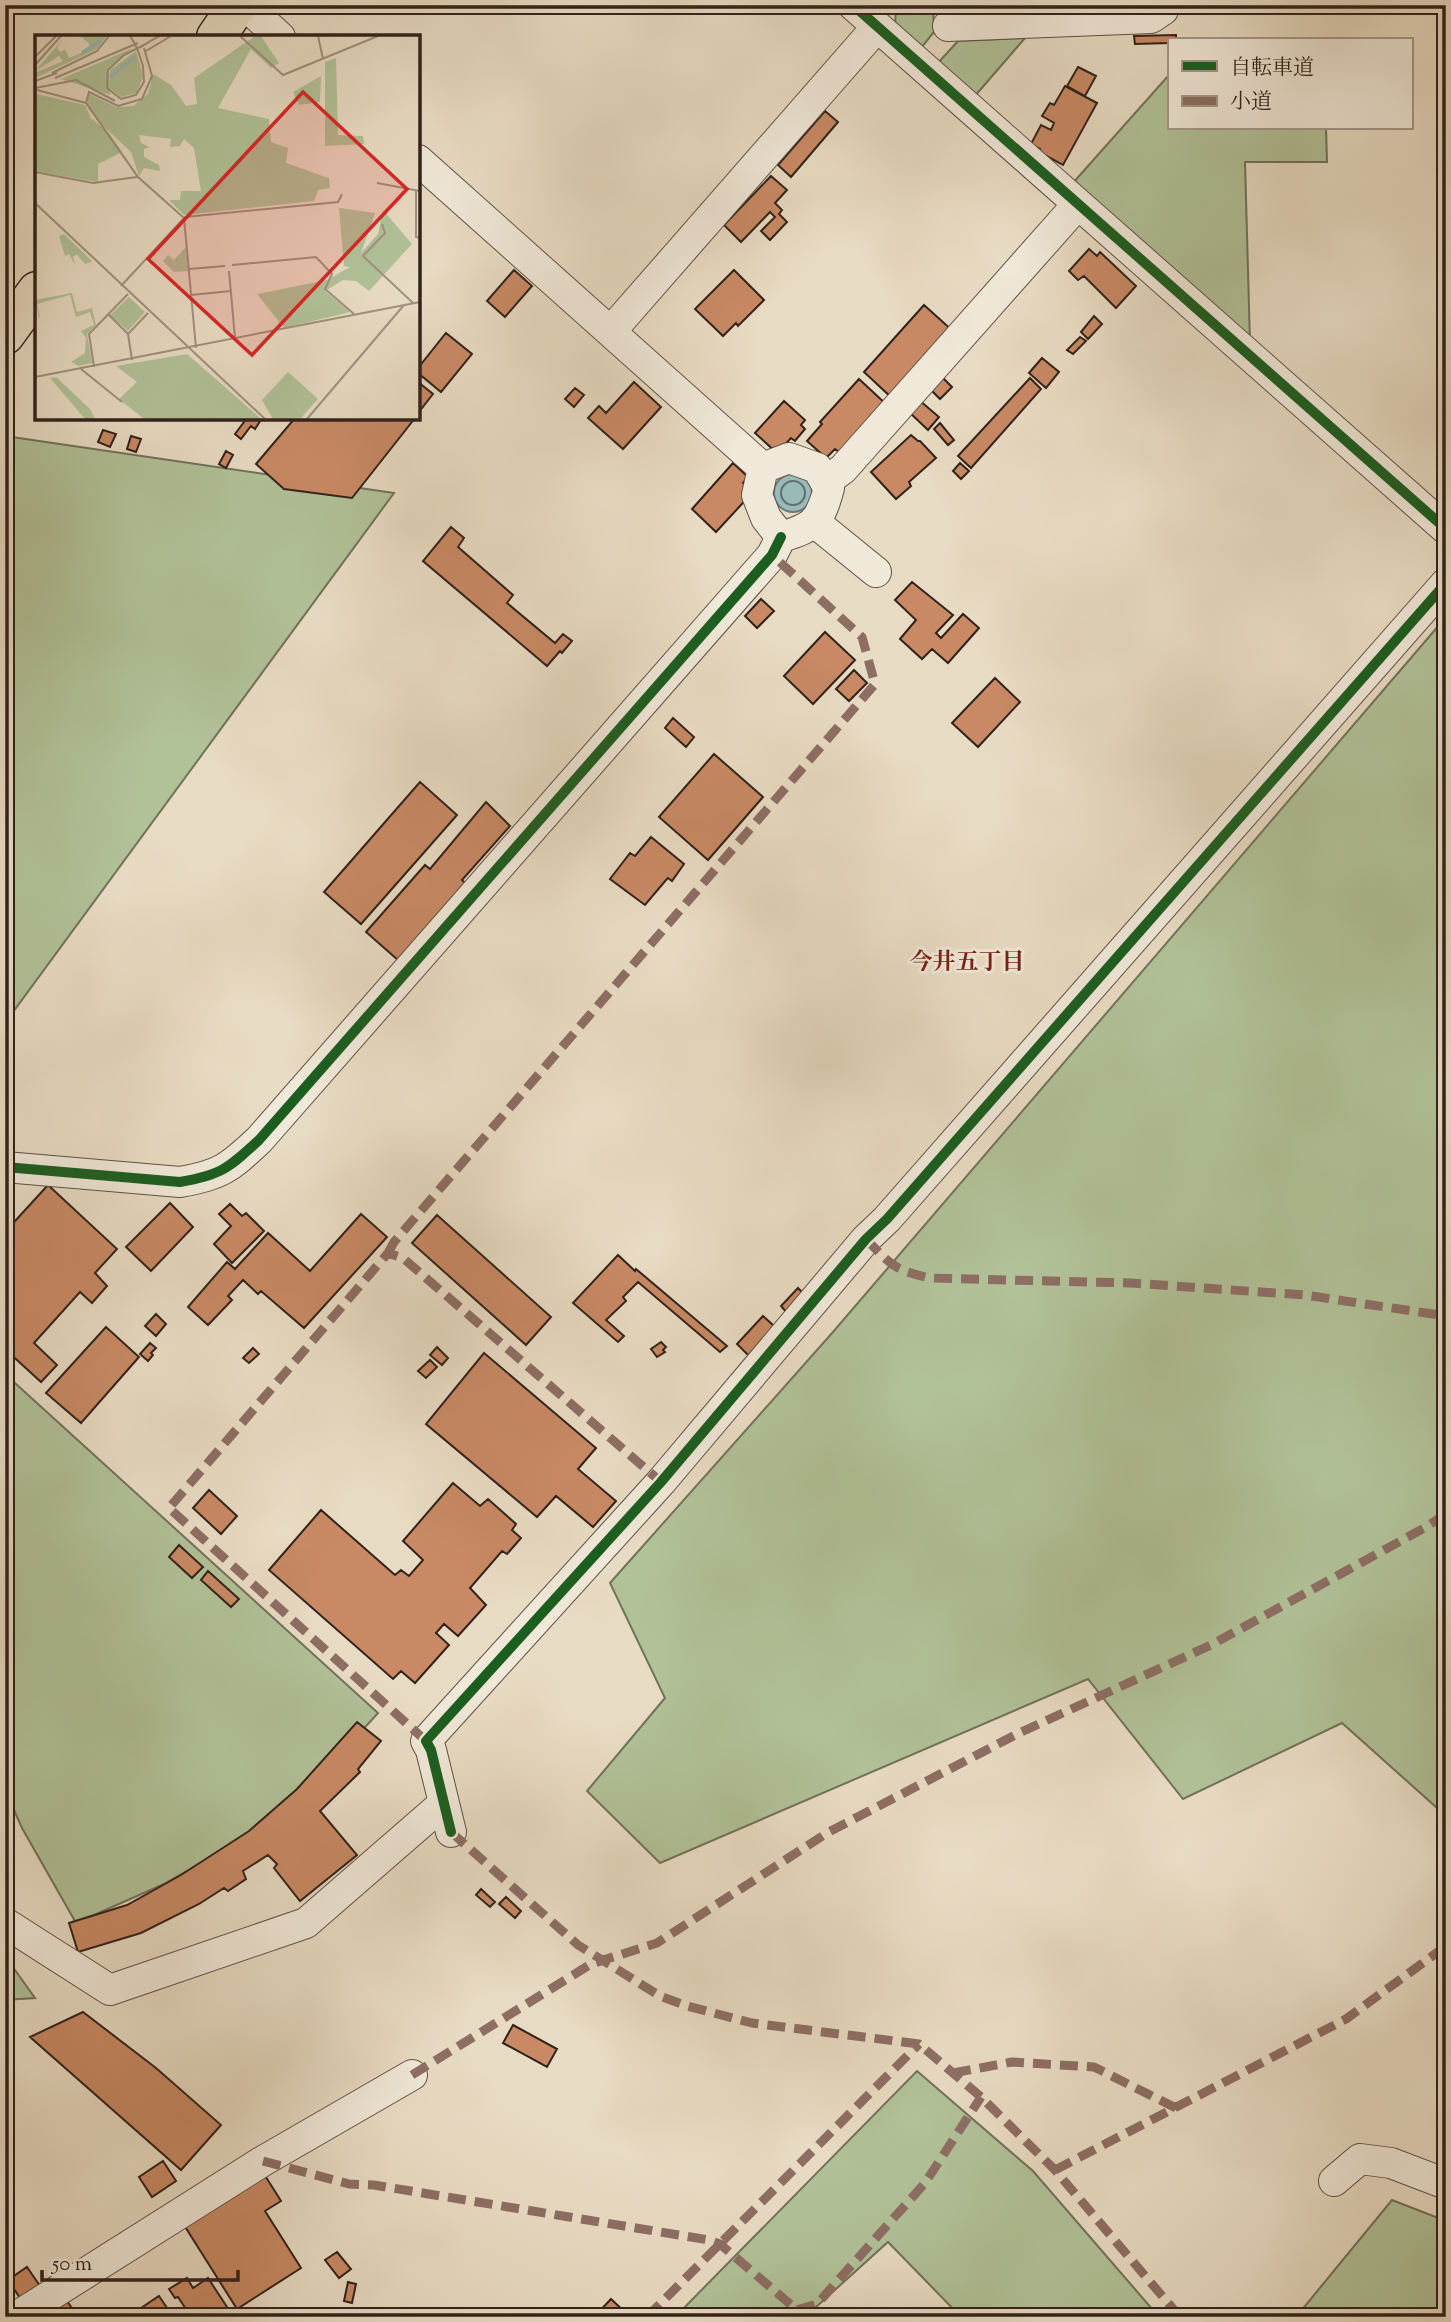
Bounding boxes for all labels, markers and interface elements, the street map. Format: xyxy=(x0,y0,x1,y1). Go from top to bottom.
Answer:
inset map xyxy=(35,35,420,420)
legend xyxy=(1168,38,1412,130)
text: 自転車道 xyxy=(1230,54,1314,84)
text: 小道 xyxy=(1230,88,1272,118)
district label: 今井五丁目 xyxy=(910,947,1025,980)
scale bar xyxy=(42,2238,238,2282)
text: 50 m xyxy=(51,2250,92,2280)

